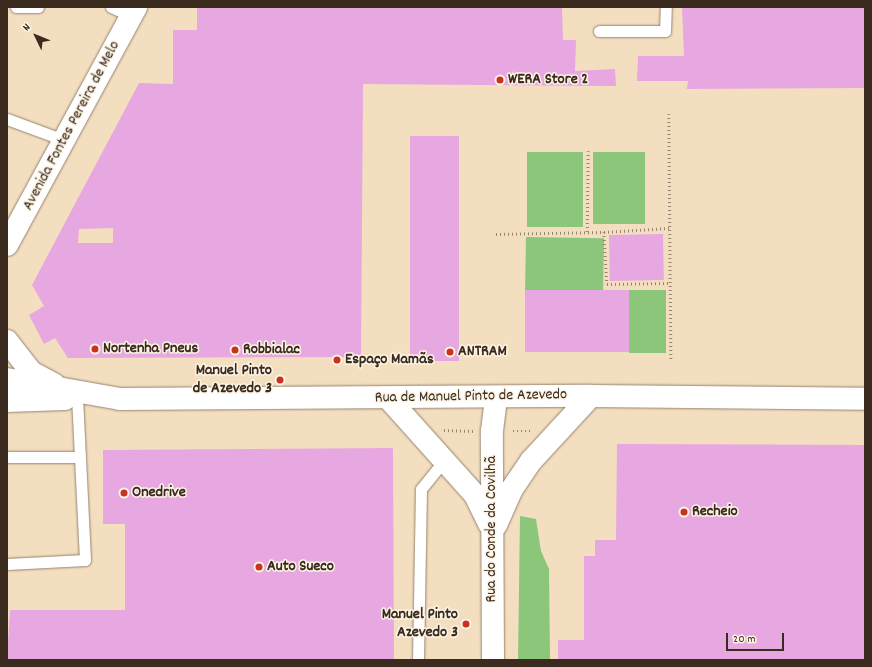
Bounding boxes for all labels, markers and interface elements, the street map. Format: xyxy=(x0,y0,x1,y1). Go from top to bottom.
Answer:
north arrow xyxy=(16,16,56,56)
text: N xyxy=(20,20,35,35)
street label: Avenida Fontes Pereira de Melo xyxy=(19,38,125,214)
place label: WERA Store 2 xyxy=(508,70,588,90)
marker: WERA Store 2 xyxy=(495,75,505,85)
place label: Nortenha Pneus xyxy=(103,339,198,359)
place label: Robbialac xyxy=(243,340,300,360)
place label: ANTRAM xyxy=(458,342,507,362)
marker: Nortenha Pneus xyxy=(90,344,100,354)
marker: Robbialac xyxy=(230,345,240,355)
marker: ANTRAM xyxy=(445,347,455,357)
place label: Espaço Mamãs xyxy=(345,350,434,370)
marker: Espaço Mamãs xyxy=(332,355,342,365)
place label: Manuel Pinto de Azevedo 3 xyxy=(193,361,272,399)
marker: Manuel Pinto de Azevedo 3 xyxy=(275,375,285,385)
street label: Rua de Manuel Pinto de Azevedo xyxy=(375,386,567,408)
street label: Rua do Conde da Covilhã xyxy=(482,455,502,603)
place label: Onedrive xyxy=(132,483,186,503)
marker: Onedrive xyxy=(119,488,129,498)
place label: Recheio xyxy=(692,502,738,522)
marker: Recheio xyxy=(679,507,689,517)
place label: Auto Sueco xyxy=(267,557,334,577)
marker: Auto Sueco xyxy=(254,562,264,572)
place label: Manuel Pinto Azevedo 3 xyxy=(382,605,458,643)
marker: Manuel Pinto Azevedo 3 xyxy=(461,619,471,629)
scale bar xyxy=(728,625,786,651)
text: 20 m xyxy=(733,631,756,648)

